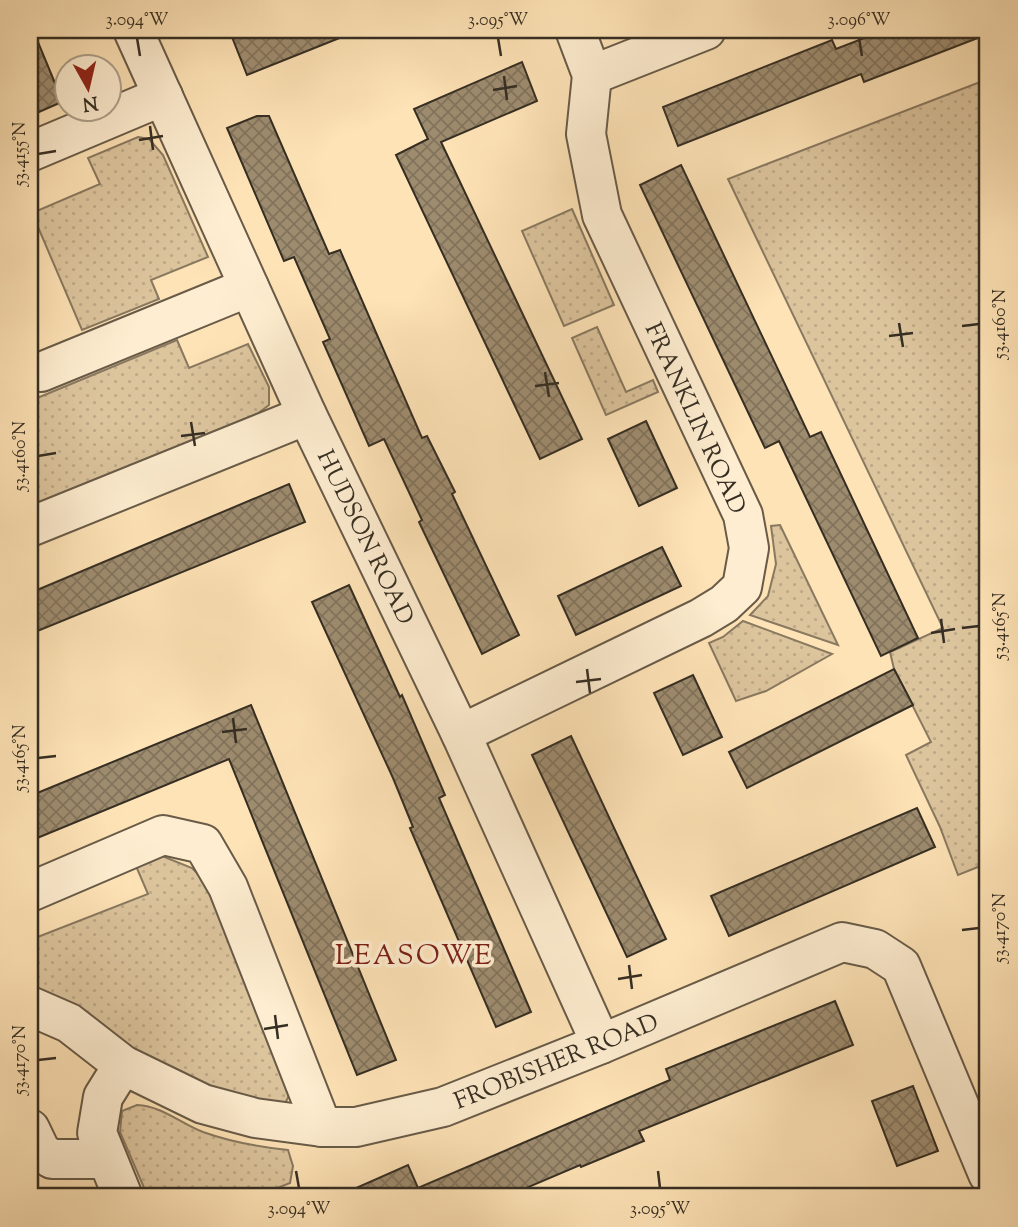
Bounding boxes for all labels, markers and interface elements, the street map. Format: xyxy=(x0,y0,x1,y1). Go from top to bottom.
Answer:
text: 3.094°W xyxy=(105,8,169,34)
text: 3.095°W xyxy=(468,8,528,34)
text: 3.096°W xyxy=(827,8,891,34)
north arrow xyxy=(52,52,122,122)
text: N xyxy=(81,88,99,117)
text: 53.4155°N xyxy=(8,122,34,187)
text: 53.4160°N xyxy=(988,289,1014,360)
street label: FRANKLIN ROAD xyxy=(635,318,753,520)
text: 53.4160°N xyxy=(8,421,34,492)
street label: HUDSON ROAD xyxy=(307,445,421,631)
text: 53.4165°N xyxy=(988,592,1014,661)
text: 53.4165°N xyxy=(8,724,34,793)
text: 53.4170°N xyxy=(988,893,1014,964)
district label: LEASOWE xyxy=(335,937,493,977)
street label: FROBISHER ROAD xyxy=(449,1006,664,1119)
text: 53.4170°N xyxy=(8,1025,34,1096)
text: 3.094°W xyxy=(267,1197,331,1223)
text: 3.095°W xyxy=(630,1197,690,1223)

